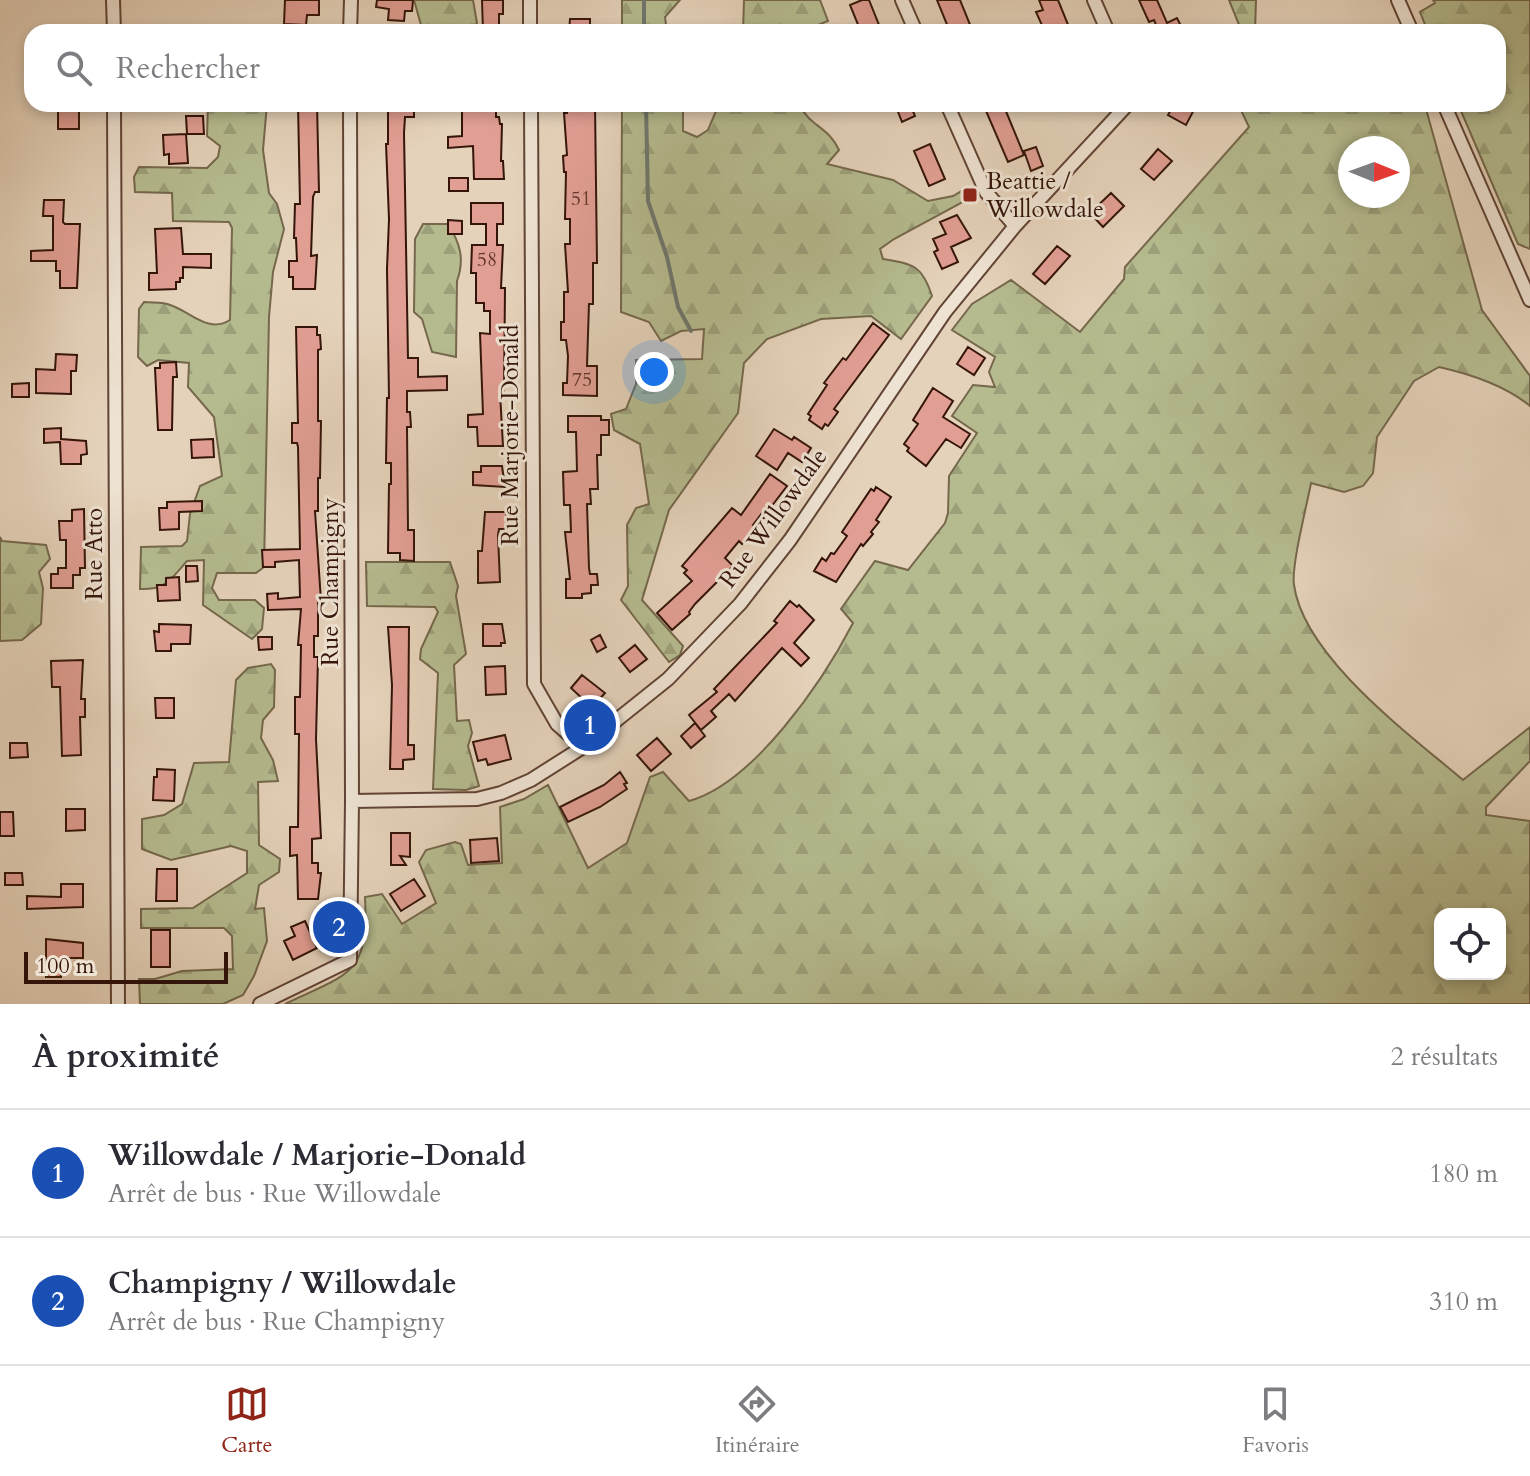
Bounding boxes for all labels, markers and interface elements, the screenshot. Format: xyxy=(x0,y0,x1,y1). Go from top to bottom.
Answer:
search box xyxy=(24,24,1506,112)
icon: search xyxy=(52,46,96,90)
text: Rechercher xyxy=(116,48,260,89)
north arrow xyxy=(1338,136,1410,208)
place label: Beattie / Willowdale xyxy=(985,165,1104,226)
house number: 51 xyxy=(571,185,591,212)
marker: Beattie / Willowdale xyxy=(961,186,979,204)
house number: 58 xyxy=(477,246,497,273)
street label: Rue Marjorie-Donald xyxy=(494,324,527,546)
your location xyxy=(634,352,674,392)
house number: 75 xyxy=(572,366,592,393)
street label: Rue Willowdale xyxy=(712,442,835,595)
street label: Rue Champigny xyxy=(314,497,347,666)
street label: Rue Atto xyxy=(78,508,111,600)
pin: 1 xyxy=(564,695,616,755)
pin: 2 xyxy=(313,897,365,957)
map controls xyxy=(1434,908,1506,980)
button: locate xyxy=(1434,908,1506,980)
scale bar xyxy=(24,948,228,984)
text: 100 m xyxy=(36,951,94,981)
text: À proximité xyxy=(32,1033,219,1079)
text: 2 résultats xyxy=(1390,1039,1498,1074)
text: Willowdale / Marjorie-Donald xyxy=(108,1135,526,1176)
text: 1 xyxy=(51,1156,65,1191)
text: 180 m xyxy=(1429,1156,1498,1191)
text: Arrêt de bus · Rue Willowdale xyxy=(108,1176,441,1211)
text: Champigny / Willowdale xyxy=(108,1263,457,1304)
text: 2 xyxy=(51,1284,65,1319)
text: 310 m xyxy=(1429,1284,1498,1319)
text: Arrêt de bus · Rue Champigny xyxy=(108,1304,445,1339)
tab: Carte xyxy=(221,1382,272,1460)
tab: Itinéraire xyxy=(715,1382,800,1460)
tab: Favoris xyxy=(1242,1382,1309,1460)

